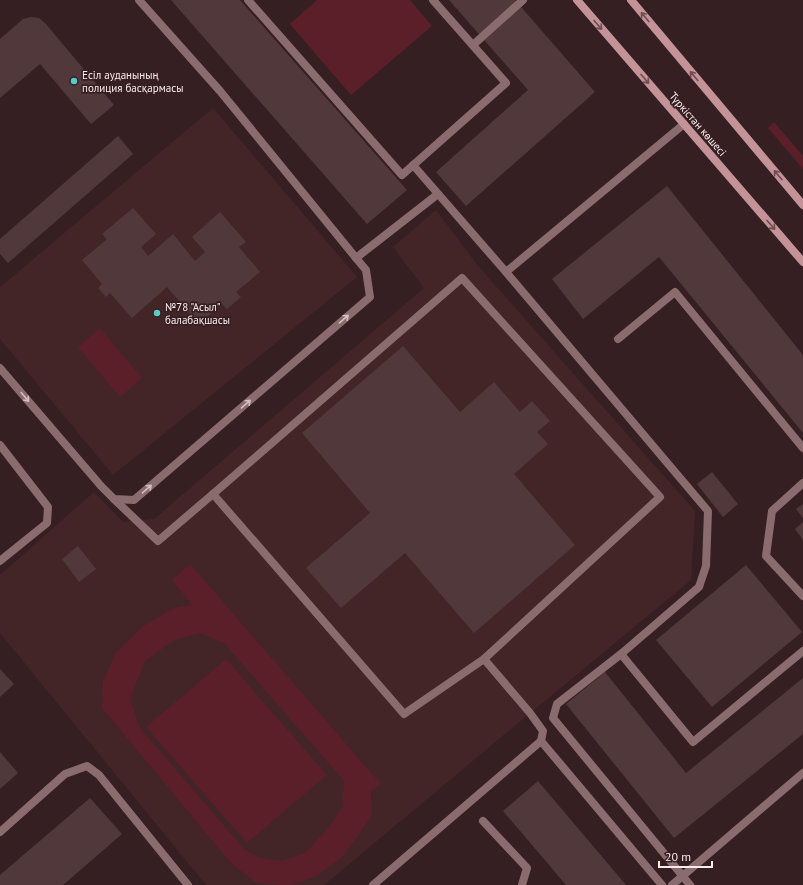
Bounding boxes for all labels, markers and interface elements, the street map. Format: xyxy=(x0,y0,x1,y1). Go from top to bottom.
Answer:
one-way arrow xyxy=(640,12,649,22)
one-way arrow xyxy=(594,20,603,30)
place label: Есіл ауданының полиция басқармасы xyxy=(82,68,184,95)
one-way arrow xyxy=(690,70,699,81)
one-way arrow xyxy=(641,74,650,85)
marker: Есіл ауданының полиция басқармасы xyxy=(69,76,79,86)
street label: Түркістан көшесі xyxy=(666,89,730,159)
one-way arrow xyxy=(773,170,782,180)
one-way arrow xyxy=(767,220,776,230)
place label: №78 "Асыл" балабақшасы xyxy=(165,300,230,327)
marker: №78 "Асыл" балабақшасы xyxy=(152,308,162,318)
one-way arrow xyxy=(339,314,349,324)
one-way arrow xyxy=(21,392,30,403)
one-way arrow xyxy=(240,400,250,409)
one-way arrow xyxy=(142,484,152,493)
scale bar xyxy=(659,843,712,869)
text: 20 m xyxy=(665,849,691,864)

